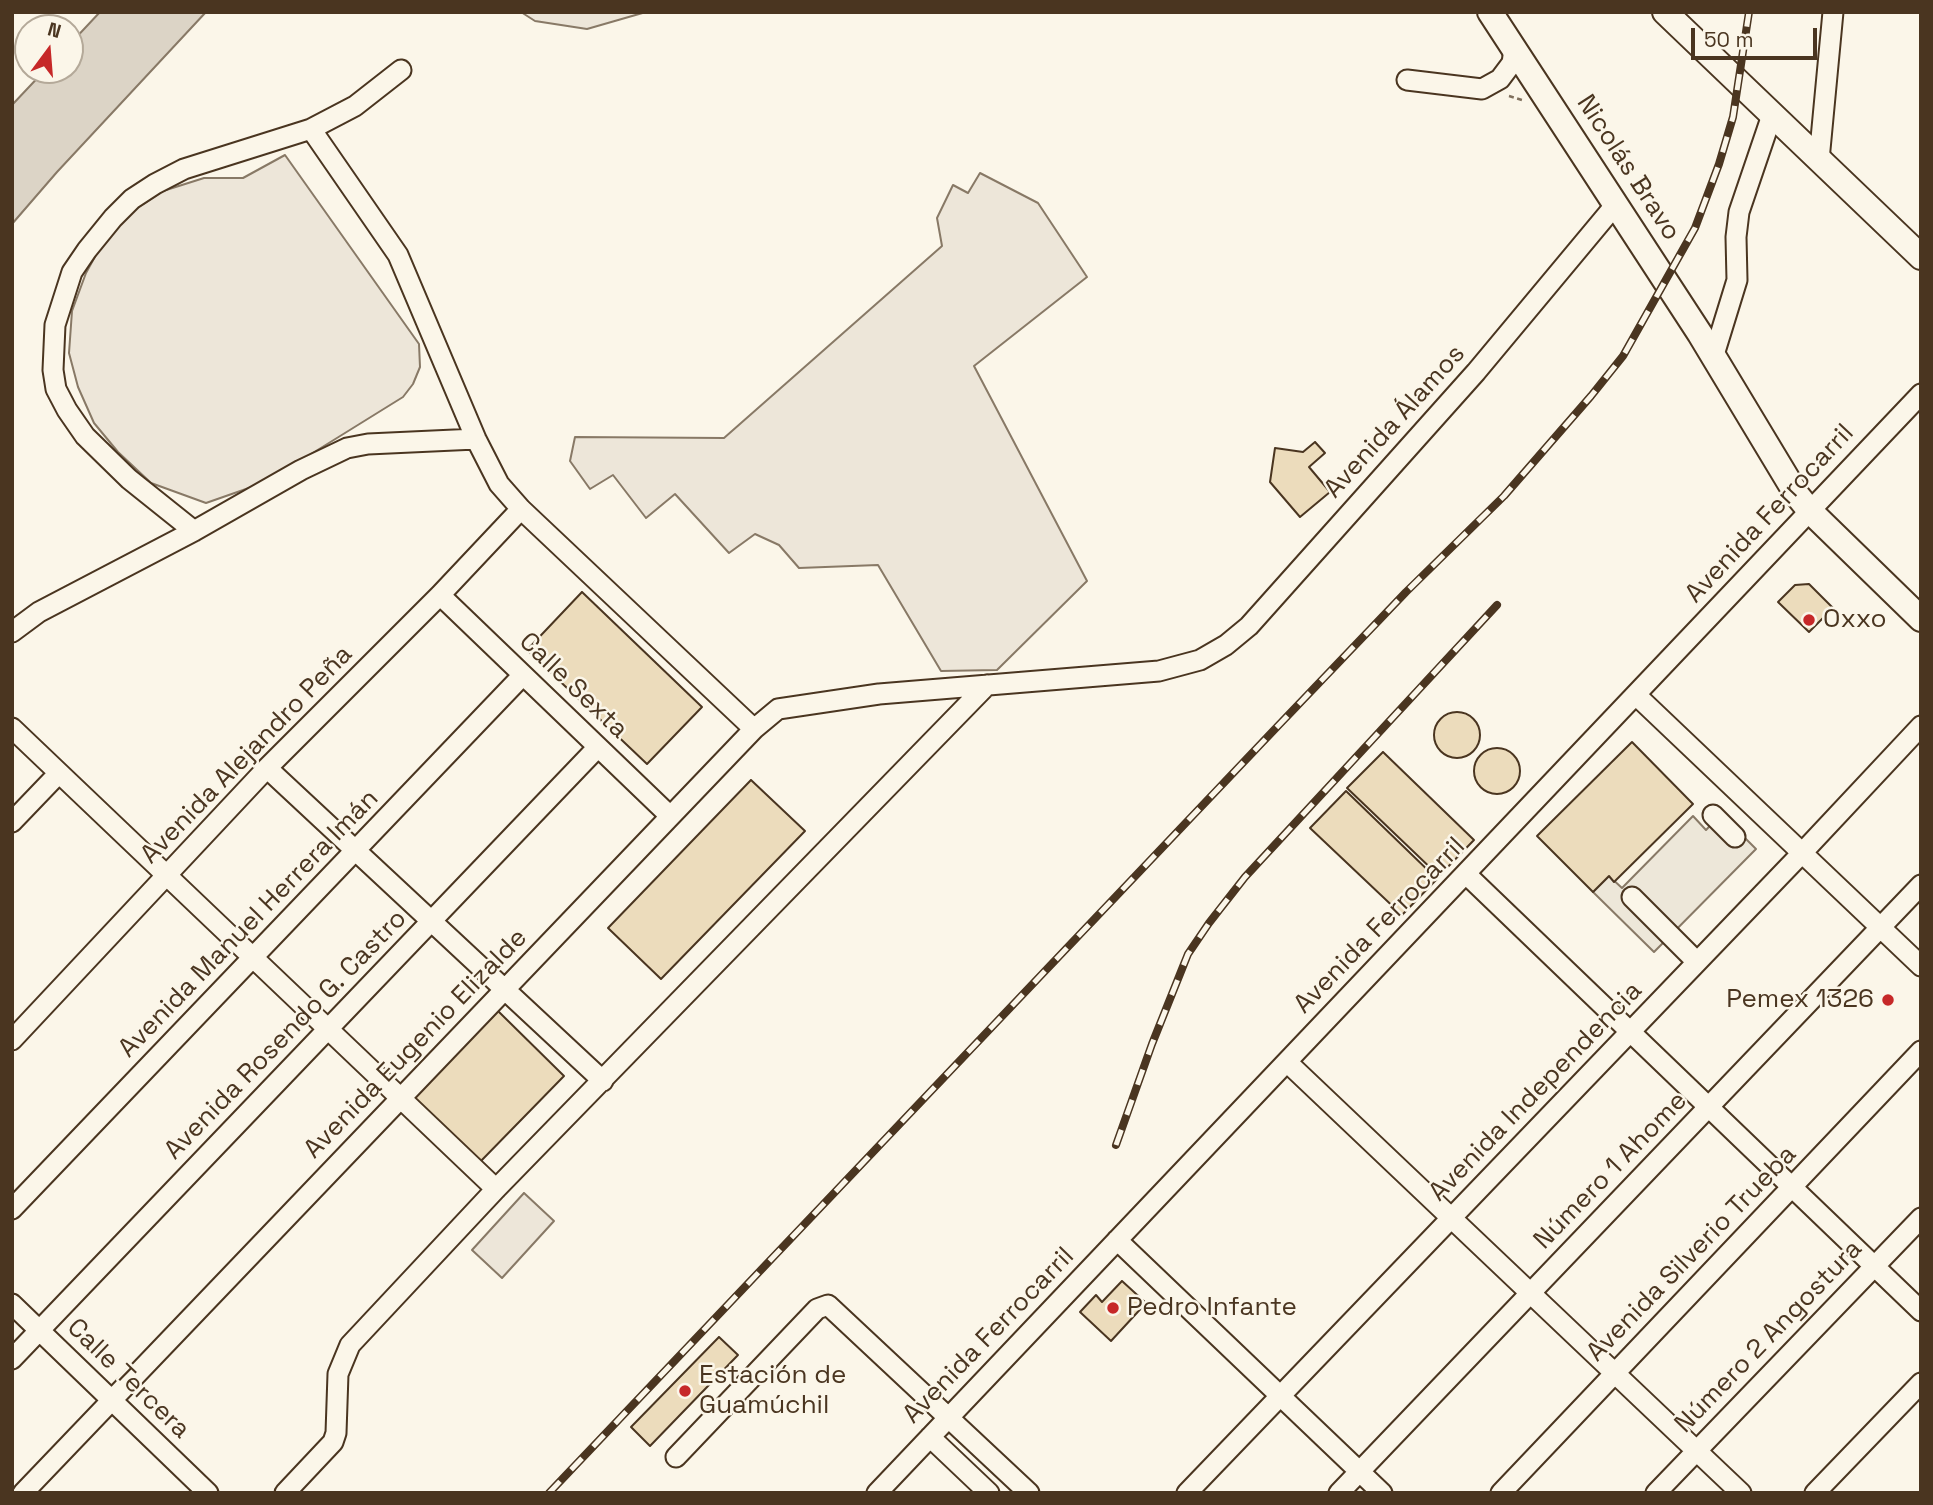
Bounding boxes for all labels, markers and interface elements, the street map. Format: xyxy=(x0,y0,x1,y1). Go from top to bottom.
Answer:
north arrow xyxy=(14,14,84,84)
scale bar xyxy=(1695,14,1821,58)
text: N xyxy=(45,16,64,44)
text: 50 m xyxy=(1704,26,1754,53)
street label: Nicolás Bravo xyxy=(1569,89,1687,247)
street label: Avenida Álamos xyxy=(1318,339,1472,505)
street label: Avenida Ferrocarril xyxy=(1679,418,1861,610)
place label: Oxxo xyxy=(1823,604,1886,636)
marker: Oxxo xyxy=(1801,612,1817,628)
street label: Calle Sexta xyxy=(512,626,634,746)
street label: Avenida Alejandro Peña xyxy=(135,639,359,871)
street label: Avenida Manuel Herrera Imán xyxy=(113,783,385,1065)
street label: Avenida Ferrocarril xyxy=(1288,831,1472,1021)
street label: Avenida Rosendo G. Castro xyxy=(158,904,414,1166)
street label: Avenida Eugenio Elizalde xyxy=(298,923,534,1165)
street label: Avenida Independencia xyxy=(1423,976,1649,1208)
place label: Pemex 1326 xyxy=(1726,984,1874,1016)
marker: Pemex 1326 xyxy=(1880,992,1896,1008)
street label: Número 1 Ahome xyxy=(1528,1086,1694,1256)
street label: Avenida Silverio Trueba xyxy=(1581,1140,1803,1368)
street label: Número 2 Angostura xyxy=(1669,1234,1869,1440)
street label: Avenida Ferrocarril xyxy=(897,1241,1081,1431)
place label: Pedro Infante xyxy=(1127,1292,1297,1324)
marker: Pedro Infante xyxy=(1105,1300,1121,1316)
street label: Calle Tercera xyxy=(60,1313,196,1445)
place label: Estación de Guamúchil xyxy=(699,1360,846,1422)
marker: Estación de Guamúchil xyxy=(677,1383,693,1399)

